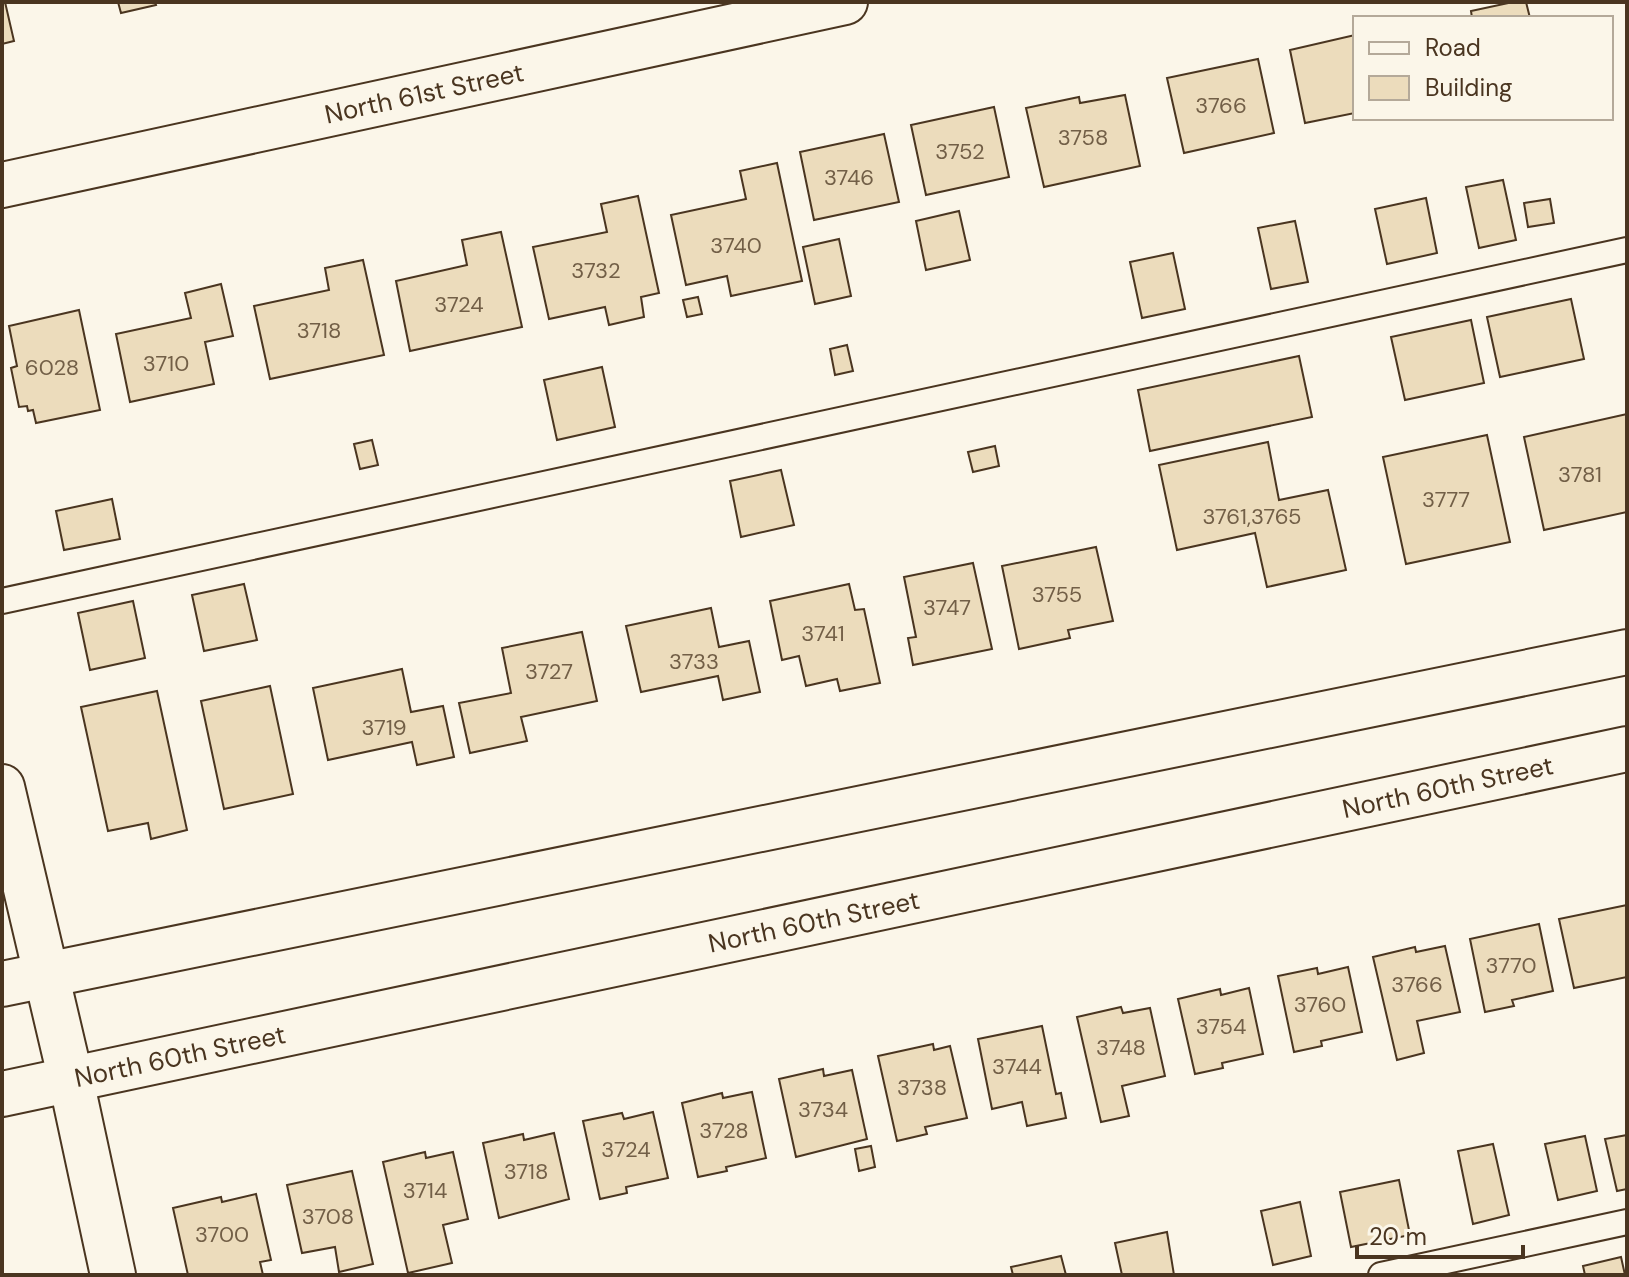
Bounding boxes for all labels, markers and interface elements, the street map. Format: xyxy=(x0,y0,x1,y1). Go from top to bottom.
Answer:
legend xyxy=(1353,16,1613,120)
text: Road xyxy=(1425,32,1481,63)
street label: North 61st Street xyxy=(321,55,527,131)
text: Building xyxy=(1425,72,1512,103)
house number: 3766 xyxy=(1195,91,1247,120)
house number: 3758 xyxy=(1058,123,1108,152)
house number: 3752 xyxy=(935,137,985,166)
house number: 3746 xyxy=(824,163,874,192)
house number: 3740 xyxy=(710,231,762,260)
house number: 3732 xyxy=(571,256,621,285)
house number: 3724 xyxy=(434,290,484,319)
house number: 3718 xyxy=(297,316,341,345)
house number: 3710 xyxy=(143,349,189,378)
house number: 6028 xyxy=(25,353,79,382)
house number: 3781 xyxy=(1558,460,1602,489)
house number: 3777 xyxy=(1422,485,1470,514)
house number: 3761,3765 xyxy=(1202,502,1302,531)
house number: 3755 xyxy=(1032,580,1082,609)
house number: 3747 xyxy=(923,593,971,622)
house number: 3741 xyxy=(801,619,845,648)
house number: 3733 xyxy=(669,647,719,676)
house number: 3727 xyxy=(525,657,573,686)
house number: 3719 xyxy=(361,713,407,742)
street label: North 60th Street xyxy=(1339,748,1556,826)
street label: North 60th Street xyxy=(705,883,923,961)
house number: 3770 xyxy=(1486,951,1536,980)
house number: 3766 xyxy=(1391,970,1443,999)
house number: 3760 xyxy=(1294,990,1346,1019)
house number: 3754 xyxy=(1196,1012,1246,1041)
street label: North 60th Street xyxy=(71,1017,289,1095)
house number: 3748 xyxy=(1096,1033,1146,1062)
house number: 3744 xyxy=(992,1052,1042,1081)
house number: 3738 xyxy=(897,1073,947,1102)
house number: 3734 xyxy=(798,1095,848,1124)
house number: 3728 xyxy=(699,1116,749,1145)
house number: 3724 xyxy=(601,1135,651,1164)
house number: 3718 xyxy=(504,1157,548,1186)
house number: 3714 xyxy=(403,1176,447,1205)
house number: 3708 xyxy=(302,1202,354,1231)
scale bar xyxy=(1357,1209,1523,1259)
house number: 3700 xyxy=(195,1220,249,1249)
text: 20 m xyxy=(1369,1221,1427,1252)

